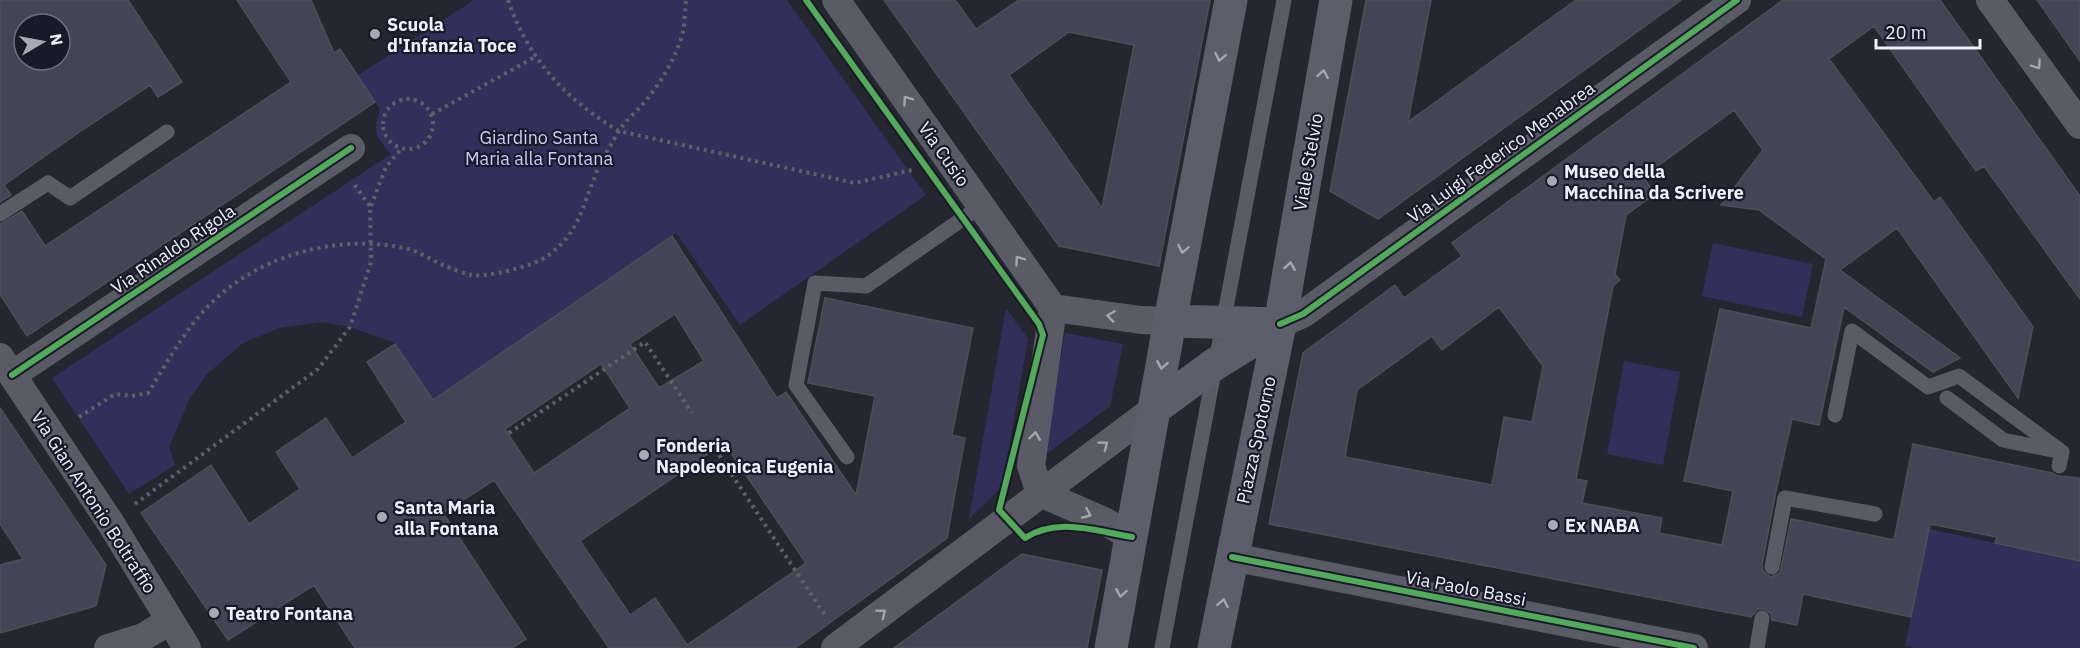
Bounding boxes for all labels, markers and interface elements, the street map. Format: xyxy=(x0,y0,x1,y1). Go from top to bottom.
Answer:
north arrow xyxy=(12,12,72,72)
scale bar xyxy=(1876,12,1980,50)
place label: Scuola d'Infanzia Toce xyxy=(387,13,517,57)
text: 20 m xyxy=(1885,21,1927,44)
marker: Scuola d'Infanzia Toce xyxy=(368,27,382,41)
text: N xyxy=(46,32,68,47)
one-way arrow xyxy=(1214,52,1227,62)
one-way arrow xyxy=(2029,58,2040,69)
one-way arrow xyxy=(1316,69,1329,79)
street label: Via Luigi Federico Menabrea xyxy=(1403,76,1600,228)
one-way arrow xyxy=(903,96,914,107)
street label: Viale Stelvio xyxy=(1288,111,1328,213)
street label: Via Cusio xyxy=(913,117,975,191)
park label: Giardino Santa Maria alla Fontana xyxy=(465,126,613,170)
place label: Museo della Macchina da Scrivere xyxy=(1564,160,1744,204)
marker: Museo della Macchina da Scrivere xyxy=(1545,174,1559,188)
street label: Via Rinaldo Rigola xyxy=(107,199,240,299)
one-way arrow xyxy=(1177,244,1190,254)
one-way arrow xyxy=(1015,255,1026,266)
one-way arrow xyxy=(1283,261,1295,271)
one-way arrow xyxy=(1107,311,1116,323)
one-way arrow xyxy=(1156,359,1169,369)
street label: Piazza Spotorno xyxy=(1231,374,1281,506)
street label: Via Gian Antonio Boltraffio xyxy=(26,407,162,597)
one-way arrow xyxy=(1029,431,1041,440)
place label: Fonderia Napoleonica Eugenia xyxy=(656,434,833,478)
one-way arrow xyxy=(1097,442,1108,453)
marker: Fonderia Napoleonica Eugenia xyxy=(637,448,651,462)
place label: Santa Maria alla Fontana xyxy=(394,496,498,540)
one-way arrow xyxy=(1080,506,1091,518)
marker: Santa Maria alla Fontana xyxy=(375,510,389,524)
place label: Ex NABA xyxy=(1565,514,1640,537)
marker: Ex NABA xyxy=(1546,518,1560,532)
street label: Via Paolo Bassi xyxy=(1404,565,1528,611)
one-way arrow xyxy=(1116,588,1128,597)
one-way arrow xyxy=(1216,598,1229,608)
place label: Teatro Fontana xyxy=(226,602,353,625)
marker: Teatro Fontana xyxy=(207,606,221,620)
one-way arrow xyxy=(875,609,886,620)

